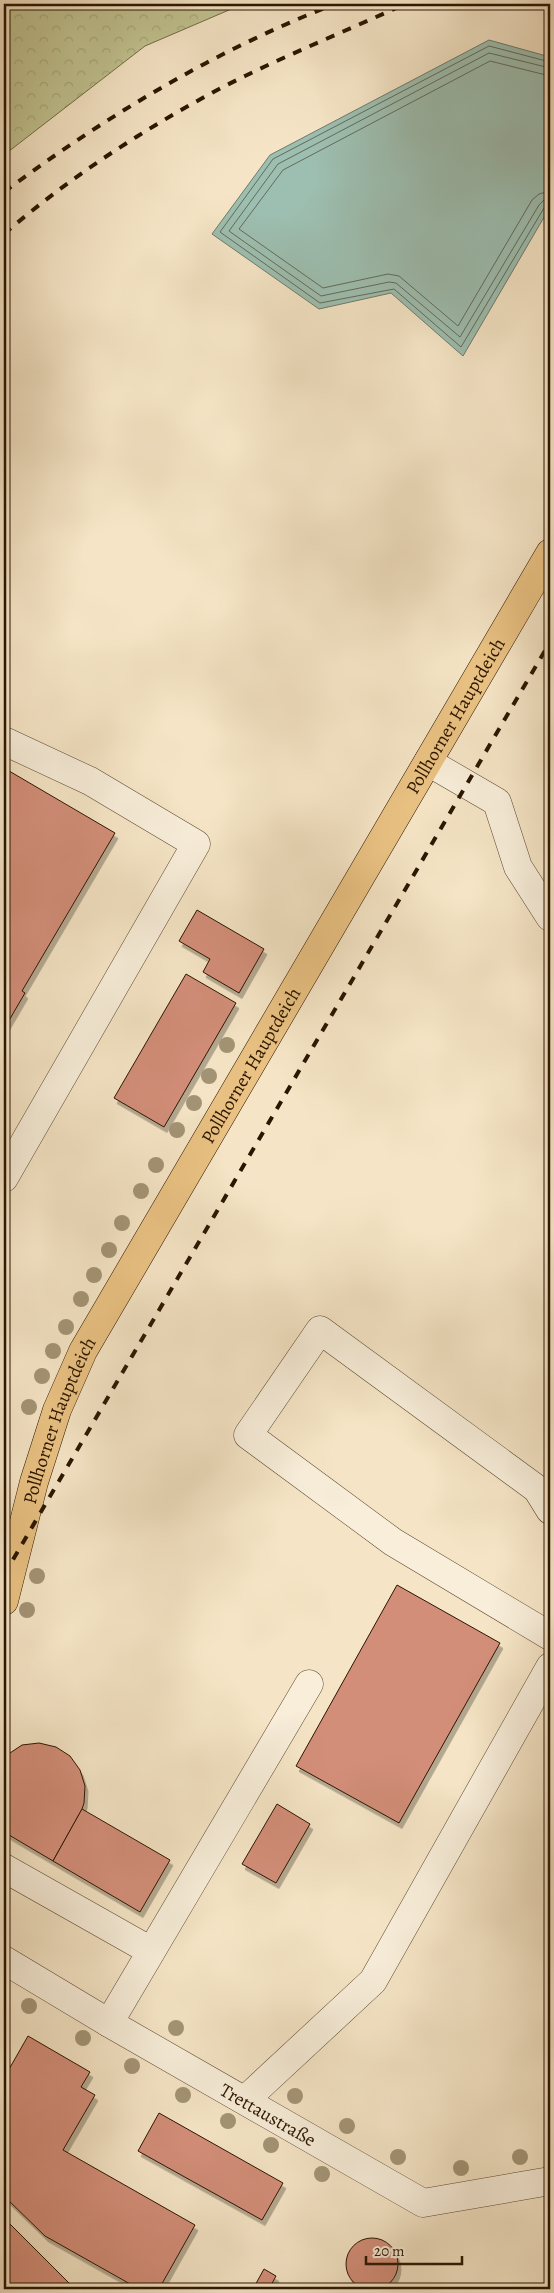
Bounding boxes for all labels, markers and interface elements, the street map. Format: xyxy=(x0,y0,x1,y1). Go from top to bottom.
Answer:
street label: Pollhorner Hauptdeich xyxy=(400,633,512,799)
street label: Pollhorner Hauptdeich xyxy=(195,983,307,1149)
street label: Pollhorner Hauptdeich xyxy=(17,1332,103,1507)
street label: Trettaustraße xyxy=(215,2077,321,2153)
scale bar xyxy=(366,2233,463,2265)
text: 20 m xyxy=(374,2241,405,2261)

